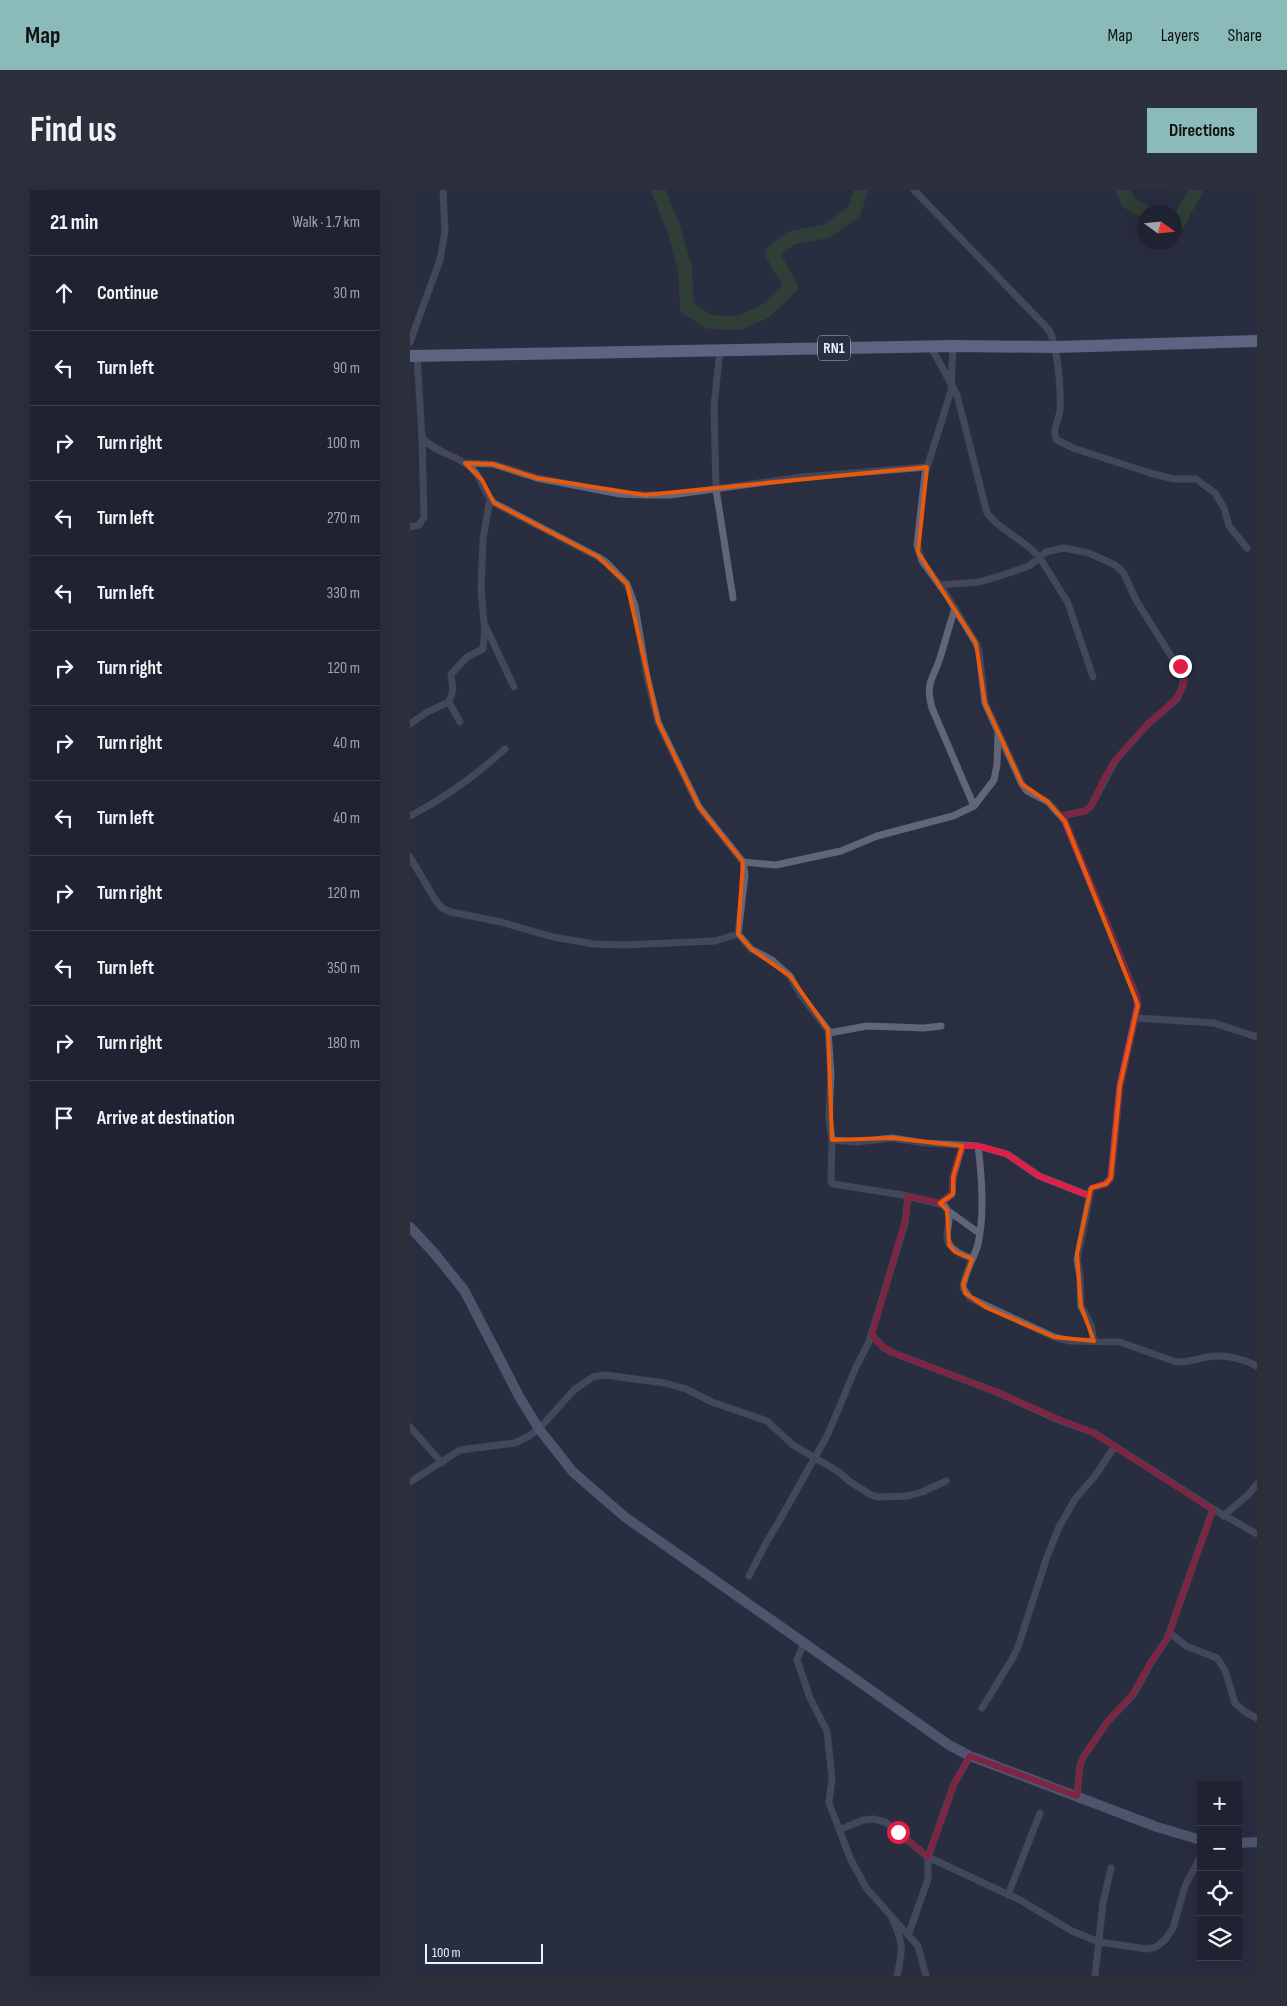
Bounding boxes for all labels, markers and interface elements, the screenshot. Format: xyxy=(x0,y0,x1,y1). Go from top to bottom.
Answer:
text: Map xyxy=(25,21,60,50)
text: Map xyxy=(1108,25,1133,46)
text: Layers xyxy=(1161,25,1200,46)
text: Share xyxy=(1228,25,1262,46)
button: Directions xyxy=(1147,108,1257,153)
text: Find us xyxy=(30,109,117,152)
north arrow xyxy=(1137,205,1182,250)
text: 21 min xyxy=(50,210,98,235)
text: Walk · 1.7 km xyxy=(293,213,360,232)
icon: ahead xyxy=(50,279,78,307)
text: Continue xyxy=(97,282,158,305)
text: 30 m xyxy=(333,284,360,303)
road number: RN1 xyxy=(818,336,850,360)
icon: left xyxy=(50,354,78,382)
text: Turn left xyxy=(97,357,154,380)
text: 90 m xyxy=(333,359,360,378)
icon: right xyxy=(50,429,78,457)
text: Turn right xyxy=(97,432,162,455)
text: 100 m xyxy=(327,434,360,453)
icon: left xyxy=(50,504,78,532)
text: Turn left xyxy=(97,507,154,530)
text: 270 m xyxy=(327,509,360,528)
icon: left xyxy=(50,579,78,607)
text: Turn left xyxy=(97,582,154,605)
text: 330 m xyxy=(327,584,360,603)
icon: right xyxy=(50,654,78,682)
route end xyxy=(1169,655,1192,678)
text: Turn right xyxy=(97,657,162,680)
text: 120 m xyxy=(328,659,360,678)
icon: right xyxy=(50,729,78,757)
text: Turn right xyxy=(97,732,162,755)
text: 40 m xyxy=(333,734,360,753)
icon: left xyxy=(50,804,78,832)
text: Turn left xyxy=(97,807,154,830)
text: 40 m xyxy=(333,809,360,828)
icon: right xyxy=(50,879,78,907)
text: Turn right xyxy=(97,882,162,905)
text: 120 m xyxy=(328,884,360,903)
icon: left xyxy=(50,954,78,982)
text: Turn left xyxy=(97,957,154,980)
text: 350 m xyxy=(327,959,360,978)
icon: right xyxy=(50,1029,78,1057)
text: Turn right xyxy=(97,1032,162,1055)
text: 180 m xyxy=(327,1034,360,1053)
icon: arrive xyxy=(50,1104,78,1132)
text: Arrive at destination xyxy=(97,1107,235,1130)
map controls xyxy=(1197,1781,1242,1961)
button: + xyxy=(1197,1781,1242,1826)
route start xyxy=(887,1821,910,1844)
button: − xyxy=(1197,1826,1242,1871)
button: locate xyxy=(1197,1871,1242,1916)
button: layers xyxy=(1197,1916,1242,1961)
scale bar xyxy=(425,1941,542,1964)
text: 100 m xyxy=(432,1944,461,1961)

